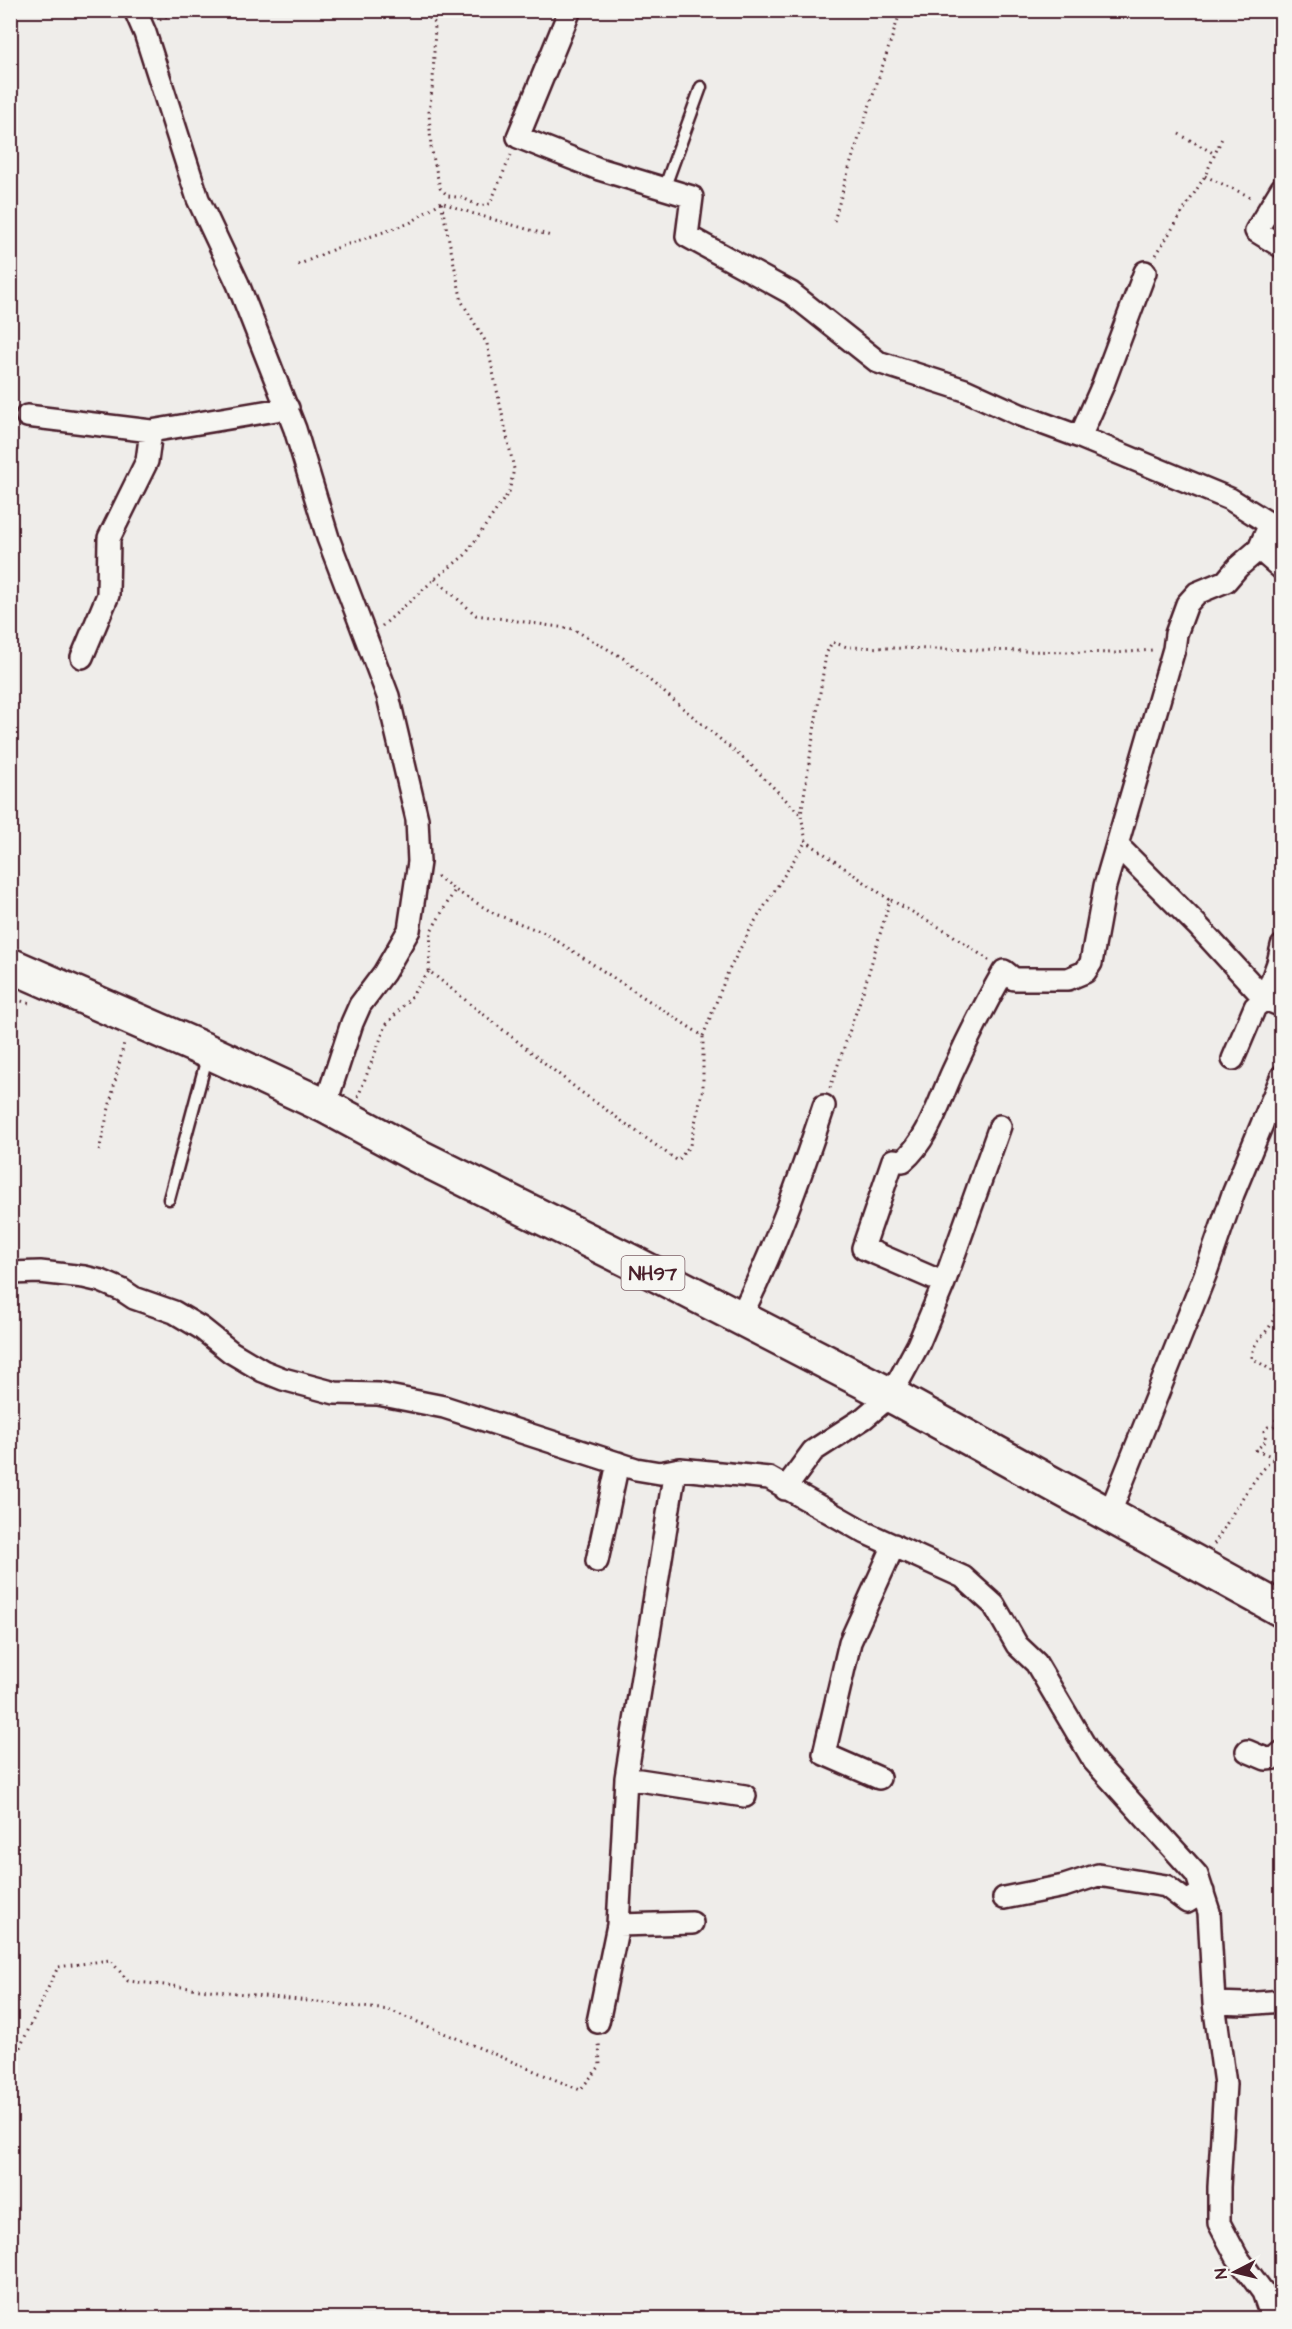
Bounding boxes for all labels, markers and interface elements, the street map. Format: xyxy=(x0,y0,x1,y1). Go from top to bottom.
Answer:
road number: NH97 xyxy=(622,1256,684,1290)
north arrow xyxy=(1205,2242,1265,2302)
text: N xyxy=(1210,2267,1233,2280)

